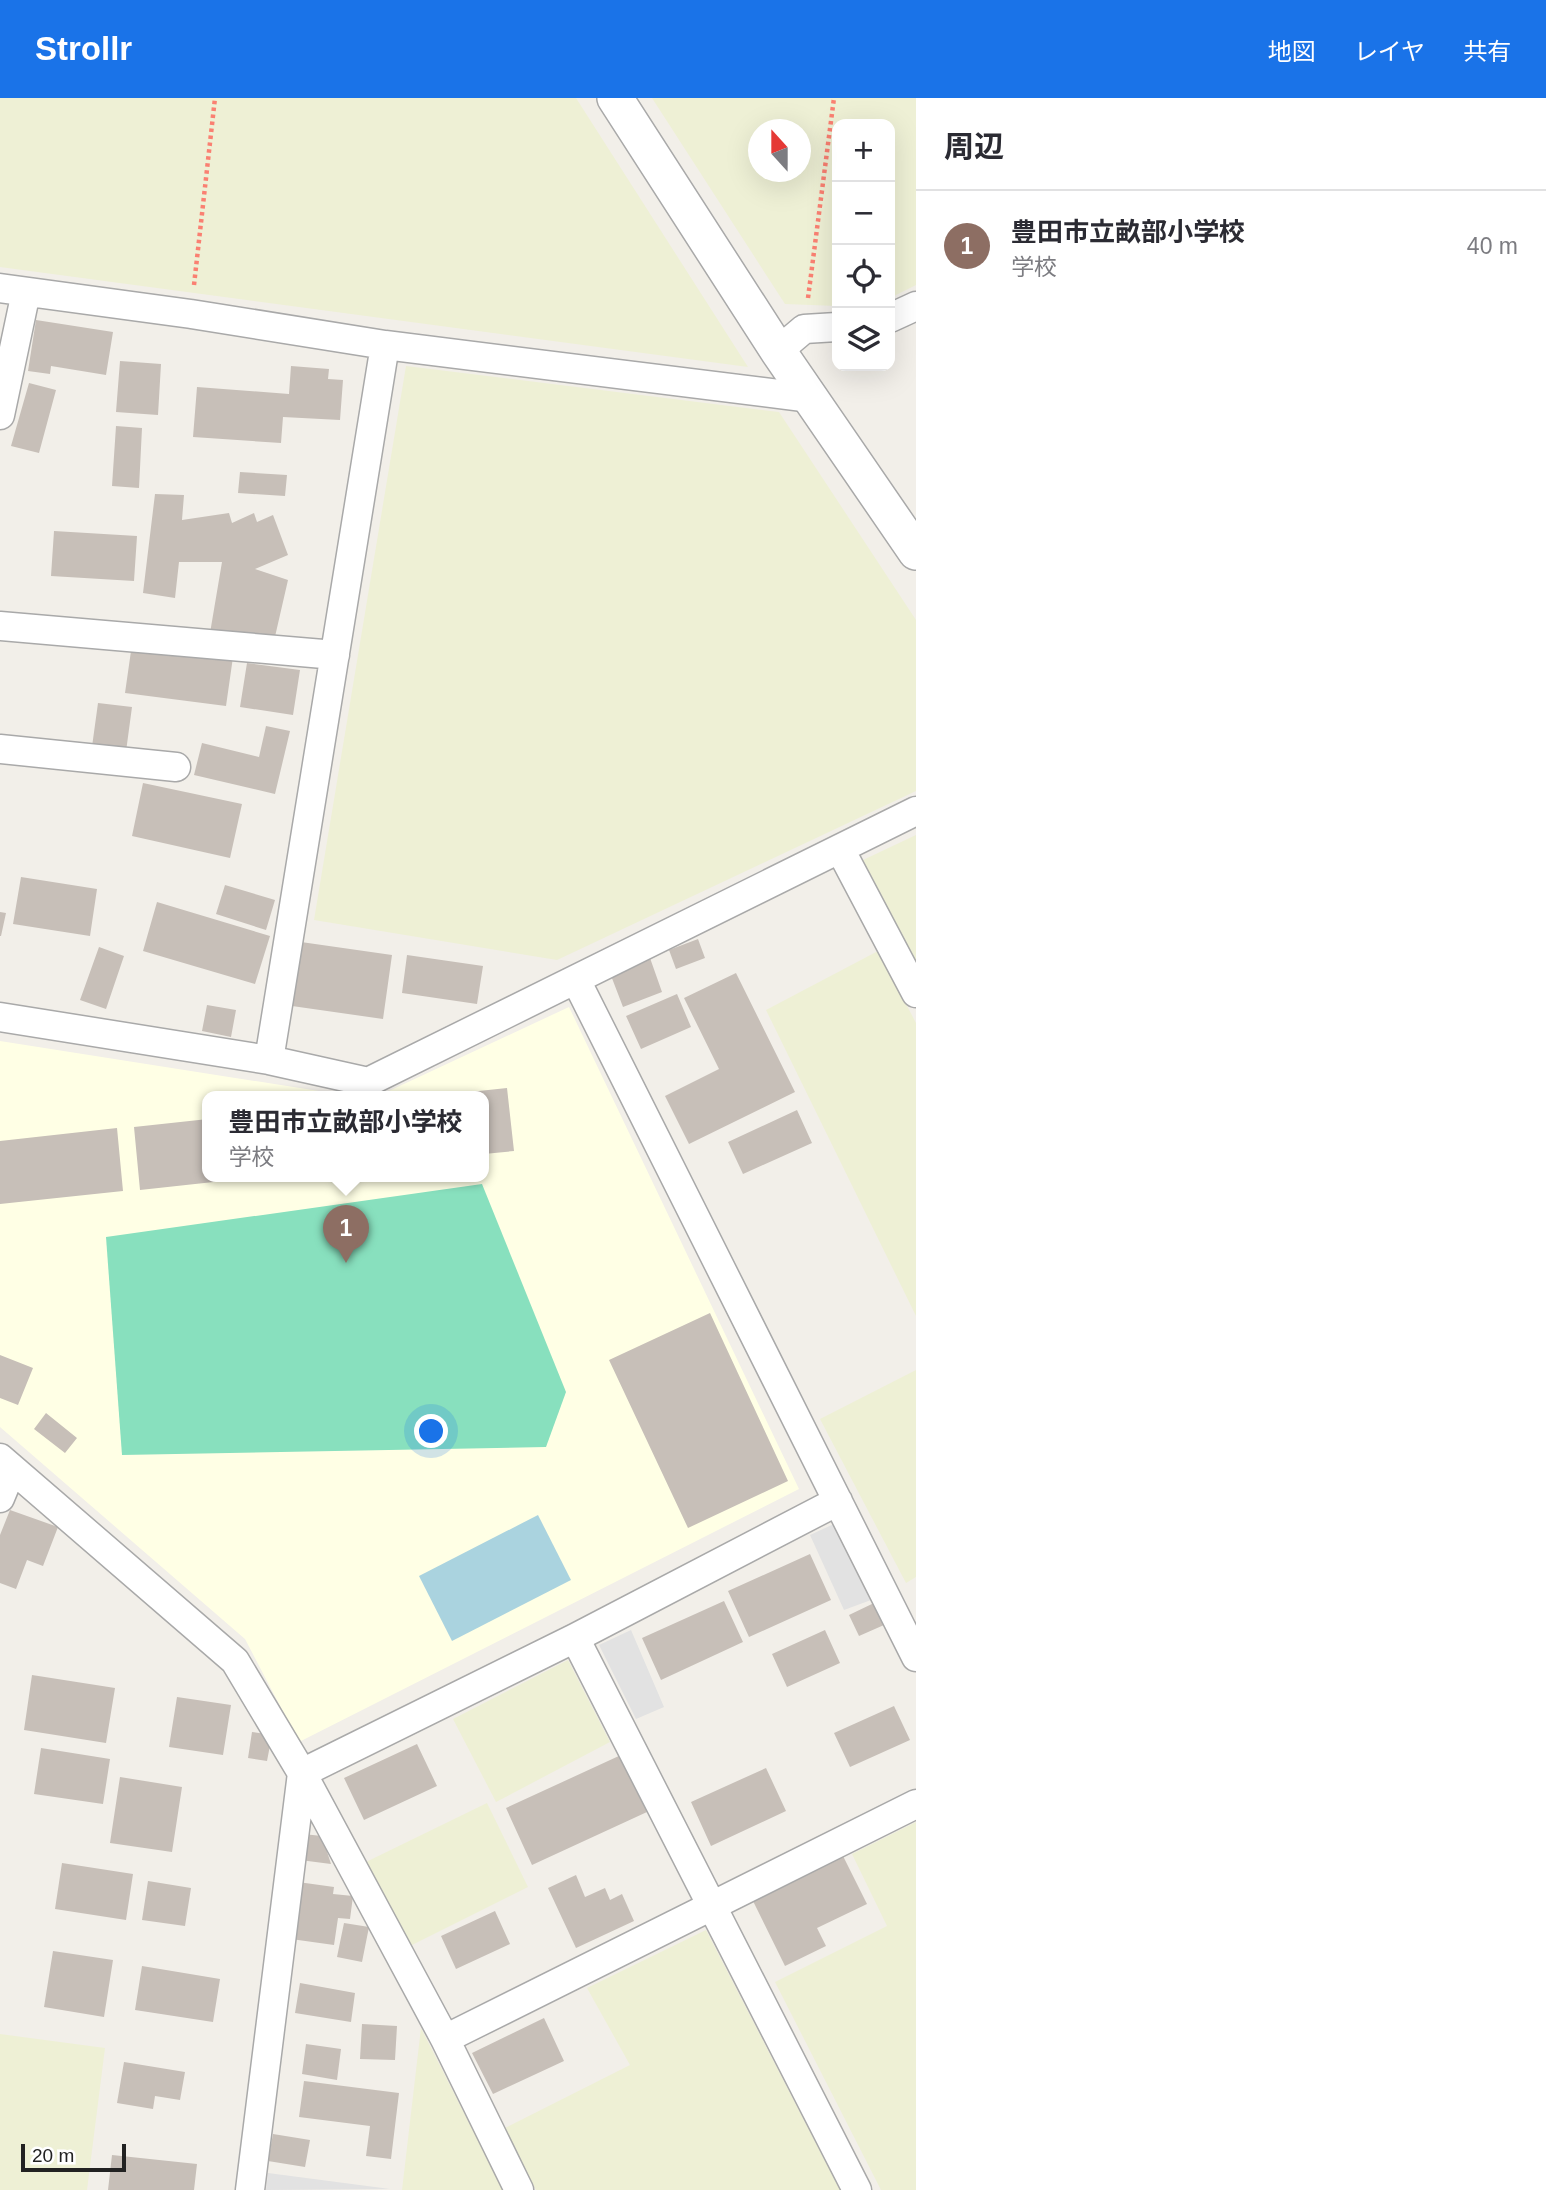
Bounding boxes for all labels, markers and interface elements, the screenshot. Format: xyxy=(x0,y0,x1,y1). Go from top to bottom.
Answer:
text: Strollr xyxy=(35,30,132,67)
text: 地図 xyxy=(1268,38,1316,65)
text: レイヤ xyxy=(1354,38,1425,65)
text: 共有 xyxy=(1463,38,1511,65)
north arrow xyxy=(748,119,811,182)
map controls xyxy=(832,119,895,371)
button: + xyxy=(832,119,895,182)
text: 周辺 xyxy=(944,130,1004,163)
button: − xyxy=(832,182,895,245)
text: 豊田市立畝部小学校 xyxy=(1011,217,1245,247)
text: 1 xyxy=(961,233,973,259)
text: 40 m xyxy=(1467,233,1518,259)
button: locate xyxy=(832,245,895,308)
text: 学校 xyxy=(1011,254,1057,280)
button: layers xyxy=(832,308,895,371)
popup xyxy=(202,1091,489,1182)
text: 豊田市立畝部小学校 xyxy=(228,1107,463,1137)
text: 学校 xyxy=(228,1144,274,1170)
pin: 1 xyxy=(323,1205,369,1263)
your location xyxy=(414,1414,448,1448)
scale bar xyxy=(21,2141,126,2173)
text: 20 m xyxy=(32,2145,74,2166)

